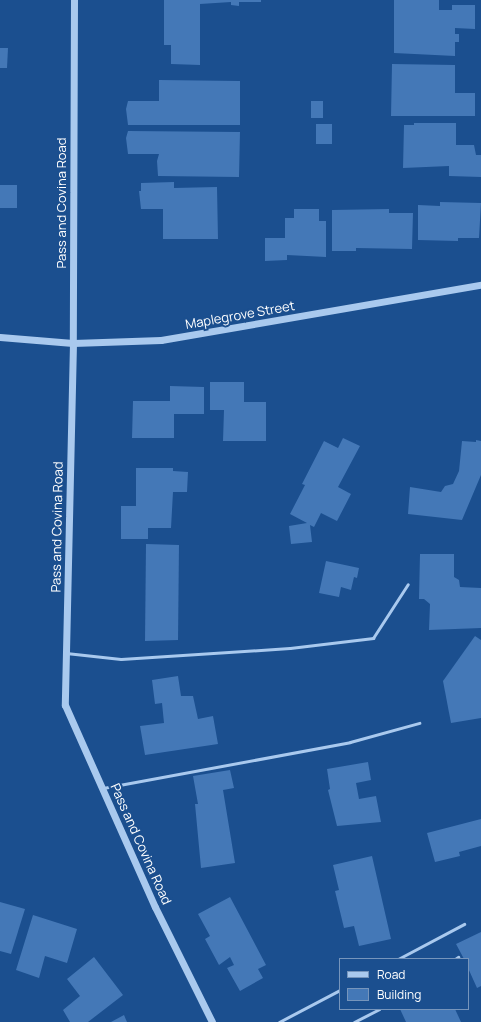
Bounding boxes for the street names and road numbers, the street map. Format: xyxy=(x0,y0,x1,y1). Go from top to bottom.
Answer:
street label: Pass and Covina Road xyxy=(53,138,69,268)
street label: Maplegrove Street xyxy=(184,298,296,332)
street label: Pass and Covina Road xyxy=(48,461,66,593)
street label: Pass and Covina Road xyxy=(107,781,175,907)

